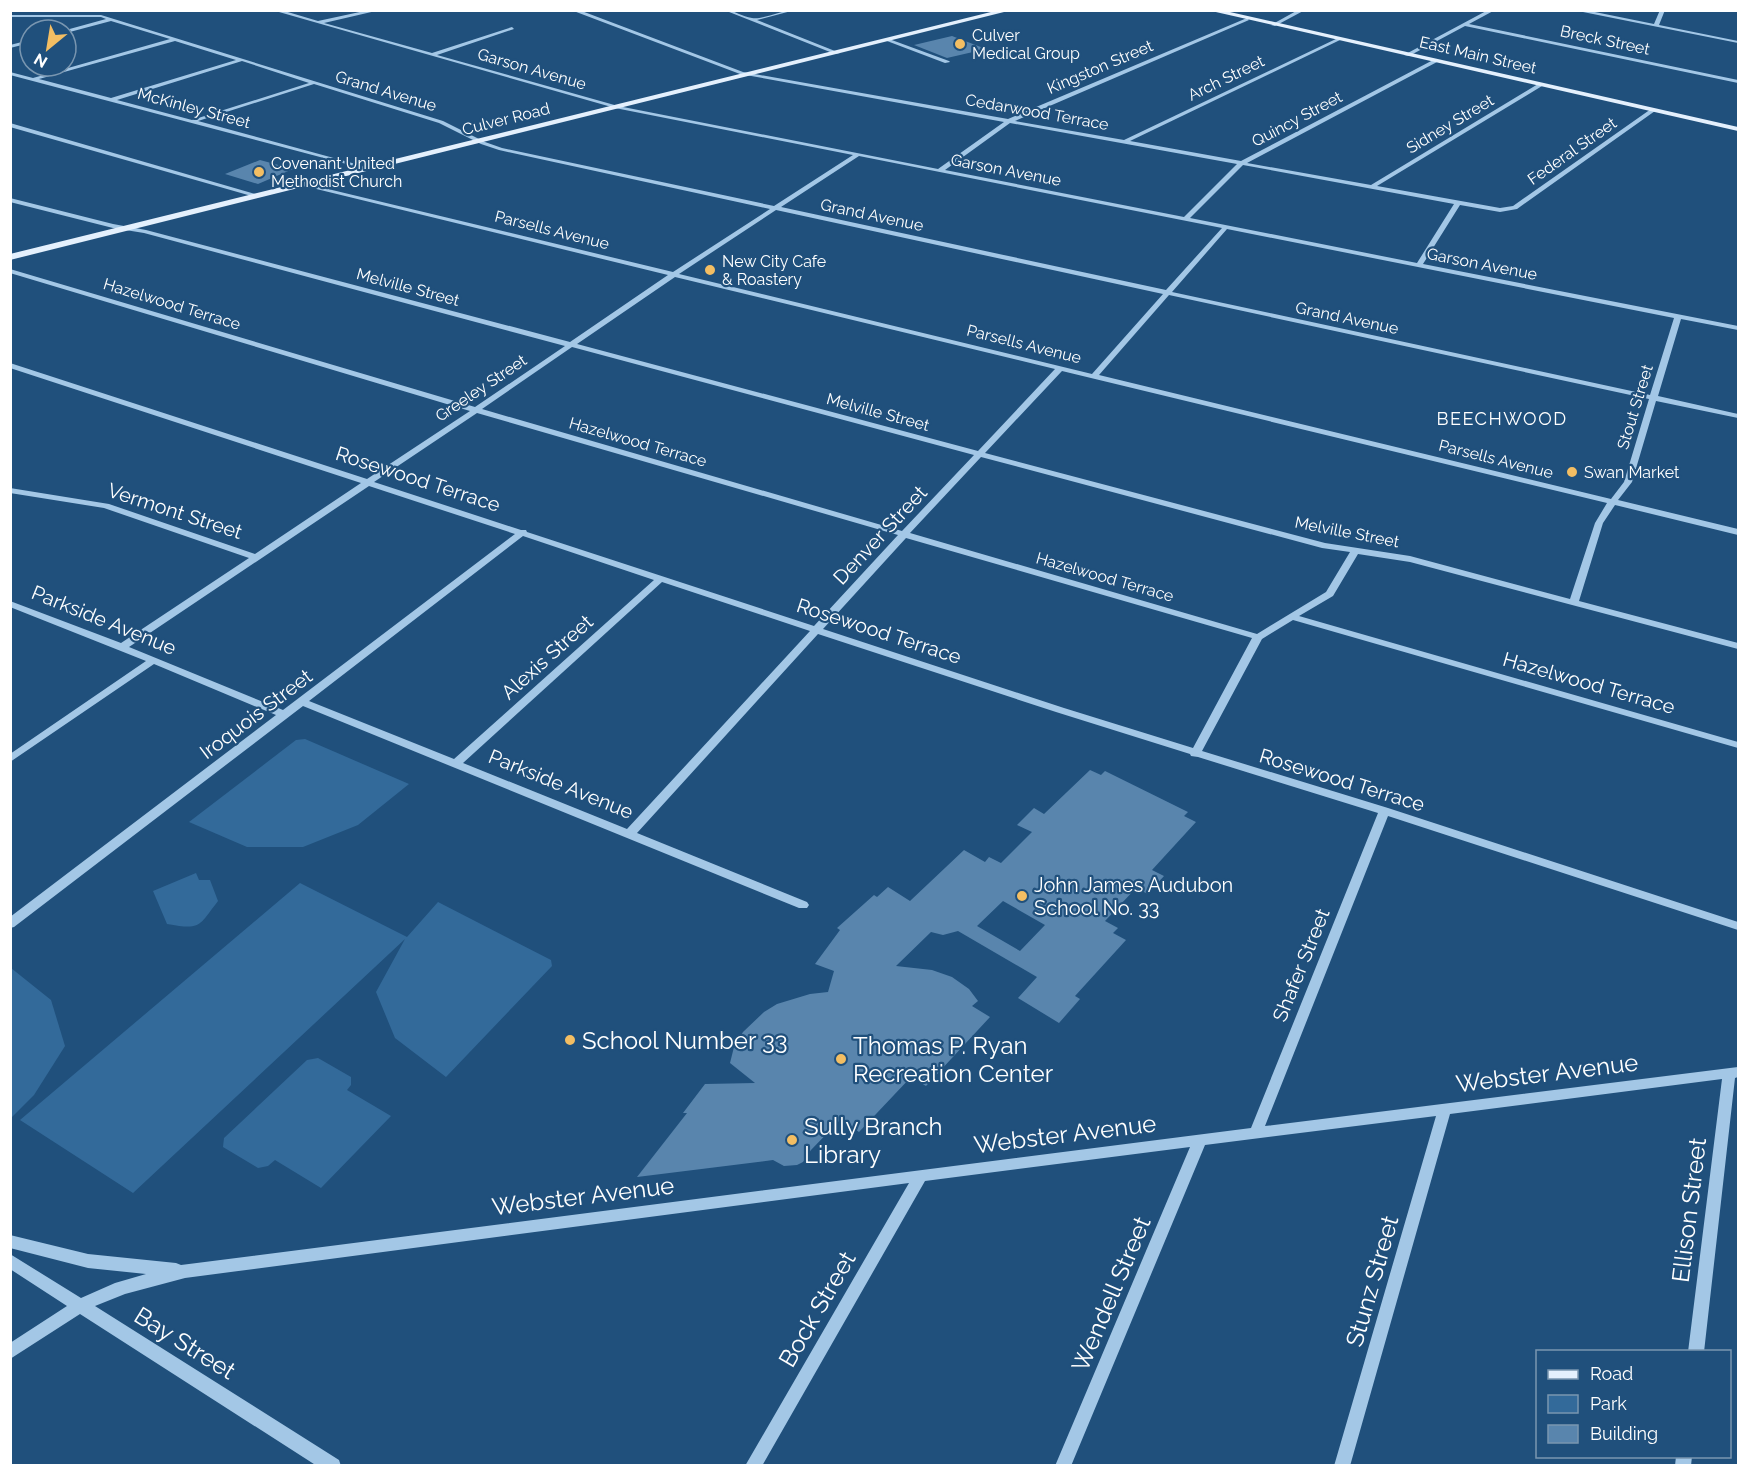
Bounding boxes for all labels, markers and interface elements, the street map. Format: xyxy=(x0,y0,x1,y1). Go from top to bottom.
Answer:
north arrow xyxy=(18,18,78,78)
street label: Breck Street xyxy=(1558,21,1652,59)
place label: Culver Medical Group xyxy=(972,26,1080,63)
street label: East Main Street xyxy=(1418,32,1539,78)
street label: Kingston Street xyxy=(1044,36,1156,98)
marker: Culver Medical Group xyxy=(953,37,967,51)
street label: Garson Avenue xyxy=(475,44,589,94)
text: N xyxy=(31,49,51,72)
street label: Arch Street xyxy=(1185,51,1268,105)
street label: Grand Avenue xyxy=(333,67,439,115)
street label: McKinley Street xyxy=(136,84,253,132)
street label: Quincy Street xyxy=(1249,87,1346,151)
street label: Cedarwood Terrace xyxy=(964,90,1110,134)
street label: Sidney Street xyxy=(1403,90,1498,157)
street label: Culver Road xyxy=(460,99,552,139)
street label: Federal Street xyxy=(1524,113,1621,189)
street label: Garson Avenue xyxy=(949,150,1063,190)
place label: Covenant United Methodist Church xyxy=(271,154,402,191)
marker: Covenant United Methodist Church xyxy=(252,165,266,179)
street label: Grand Avenue xyxy=(819,195,925,235)
street label: Parsells Avenue xyxy=(493,207,611,253)
street label: Garson Avenue xyxy=(1425,244,1539,284)
place label: New City Cafe & Roastery xyxy=(722,252,826,289)
marker: New City Cafe & Roastery xyxy=(703,263,717,277)
street label: Melville Street xyxy=(354,264,462,310)
street label: Hazelwood Terrace xyxy=(101,274,243,334)
street label: Grand Avenue xyxy=(1294,298,1400,338)
street label: Parsells Avenue xyxy=(965,321,1083,367)
street label: Greeley Street xyxy=(432,350,531,425)
street label: Stout Street xyxy=(1613,362,1657,452)
street label: Melville Street xyxy=(824,389,932,435)
district label: BEECHWOOD xyxy=(1436,408,1568,429)
street label: Hazelwood Terrace xyxy=(567,413,709,471)
street label: Parsells Avenue xyxy=(1437,436,1555,482)
street label: Rosewood Terrace xyxy=(333,441,504,517)
place label: Swan Market xyxy=(1584,463,1680,482)
marker: Swan Market xyxy=(1565,465,1579,479)
street label: Vermont Street xyxy=(105,478,246,544)
street label: Denver Street xyxy=(828,480,932,589)
street label: Melville Street xyxy=(1293,513,1401,552)
street label: Hazelwood Terrace xyxy=(1034,548,1176,606)
street label: Parkside Avenue xyxy=(28,580,180,660)
street label: Rosewood Terrace xyxy=(794,593,965,669)
street label: Alexis Street xyxy=(496,609,598,704)
street label: Hazelwood Terrace xyxy=(1500,647,1678,719)
street label: Iroquois Street xyxy=(195,664,317,764)
street label: Rosewood Terrace xyxy=(1256,743,1428,817)
street label: Parkside Avenue xyxy=(485,744,637,824)
place label: John James Audubon School No. 33 xyxy=(1034,873,1233,920)
marker: John James Audubon School No. 33 xyxy=(1015,889,1029,903)
street label: Shafer Street xyxy=(1267,905,1335,1025)
place label: School Number 33 xyxy=(582,1026,788,1055)
place label: Thomas P. Ryan Recreation Center xyxy=(853,1031,1054,1088)
marker: School Number 33 xyxy=(563,1033,577,1047)
street label: Webster Avenue xyxy=(1454,1047,1640,1099)
marker: Thomas P. Ryan Recreation Center xyxy=(834,1052,848,1066)
street label: Webster Avenue xyxy=(972,1108,1158,1160)
place label: Sully Branch Library xyxy=(804,1112,943,1169)
marker: Sully Branch Library xyxy=(785,1133,799,1147)
street label: Ellison Street xyxy=(1666,1136,1712,1284)
street label: Webster Avenue xyxy=(490,1170,676,1222)
street label: Wendell Street xyxy=(1065,1212,1157,1376)
street label: Stunz Street xyxy=(1339,1212,1405,1350)
street label: Bock Street xyxy=(772,1246,862,1372)
street label: Bay Street xyxy=(129,1301,241,1385)
legend xyxy=(1536,1350,1731,1458)
text: Road xyxy=(1590,1363,1633,1384)
text: Park xyxy=(1590,1393,1627,1414)
text: Building xyxy=(1590,1423,1658,1444)

